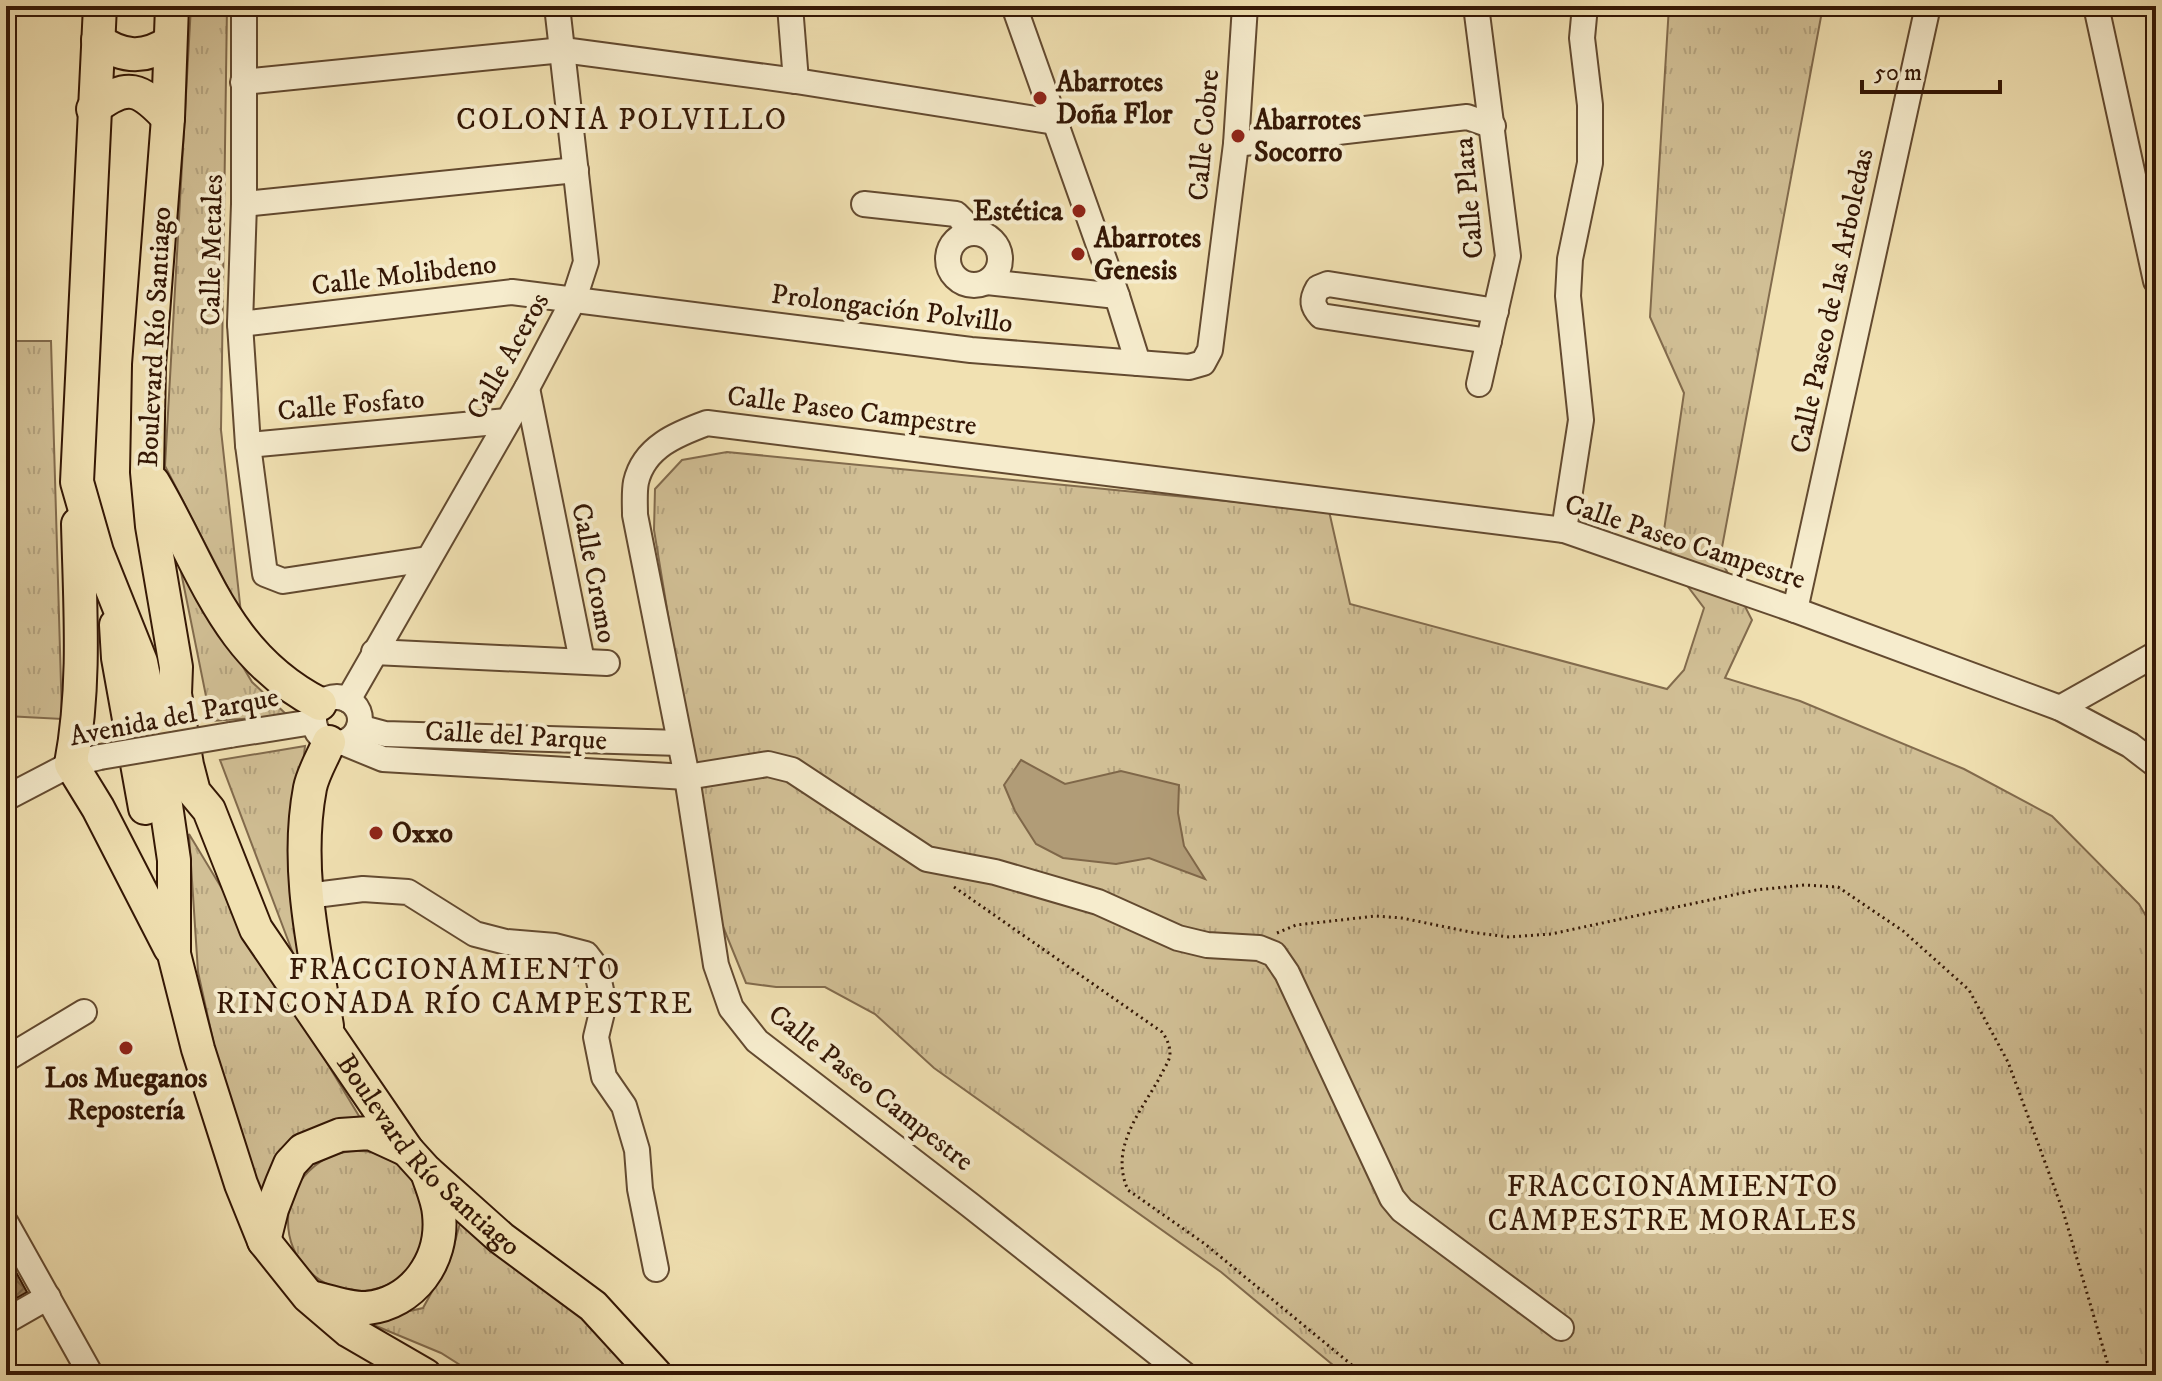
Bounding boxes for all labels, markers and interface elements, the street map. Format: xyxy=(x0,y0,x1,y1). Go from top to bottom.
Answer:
scale bar xyxy=(1862,44,2000,94)
text: 50 m xyxy=(1874,58,1922,88)
place label: Abarrotes Doña Flor xyxy=(1055,65,1173,132)
street label: Calle Cobre xyxy=(1181,68,1227,202)
marker: Abarrotes Doña Flor xyxy=(1031,89,1049,107)
district label: COLONIA POLVILLO xyxy=(456,102,788,139)
place label: Abarrotes Socorro xyxy=(1253,103,1362,170)
marker: Abarrotes Socorro xyxy=(1229,127,1247,145)
street label: Calle Plata xyxy=(1446,136,1492,260)
street label: Calle Paseo de las Arboledas xyxy=(1783,145,1881,457)
street label: Calle Metales xyxy=(193,174,231,326)
place label: Estética xyxy=(973,194,1064,229)
marker: Estética xyxy=(1070,202,1088,220)
street label: Boulevard Río Santiago xyxy=(131,206,179,468)
place label: Abarrotes Genesis xyxy=(1093,221,1202,288)
marker: Abarrotes Genesis xyxy=(1069,245,1087,263)
street label: Calle Molibdeno xyxy=(310,246,498,304)
street label: Prolongación Polvillo xyxy=(769,277,1015,341)
street label: Calle Aceros xyxy=(459,286,557,426)
street label: Calle Paseo Campestre xyxy=(725,378,979,444)
street label: Calle Fosfato xyxy=(276,381,426,429)
street label: Calle Paseo Campestre xyxy=(1560,487,1810,597)
street label: Calle Cromo xyxy=(563,500,625,646)
street label: Avenida del Parque xyxy=(66,680,282,754)
street label: Calle del Parque xyxy=(424,714,608,758)
place label: Oxxo xyxy=(392,816,453,851)
marker: Oxxo xyxy=(367,824,385,842)
district label: FRACCIONAMIENTO RINCONADA RÍO CAMPESTRE xyxy=(216,952,694,1023)
street label: Calle Paseo Campestre xyxy=(761,997,981,1179)
marker: Los Mueganos Repostería xyxy=(117,1039,135,1057)
street label: Boulevard Río Santiago xyxy=(329,1047,527,1264)
place label: Los Mueganos Repostería xyxy=(45,1061,208,1128)
district label: FRACCIONAMIENTO CAMPESTRE MORALES xyxy=(1488,1169,1858,1240)

